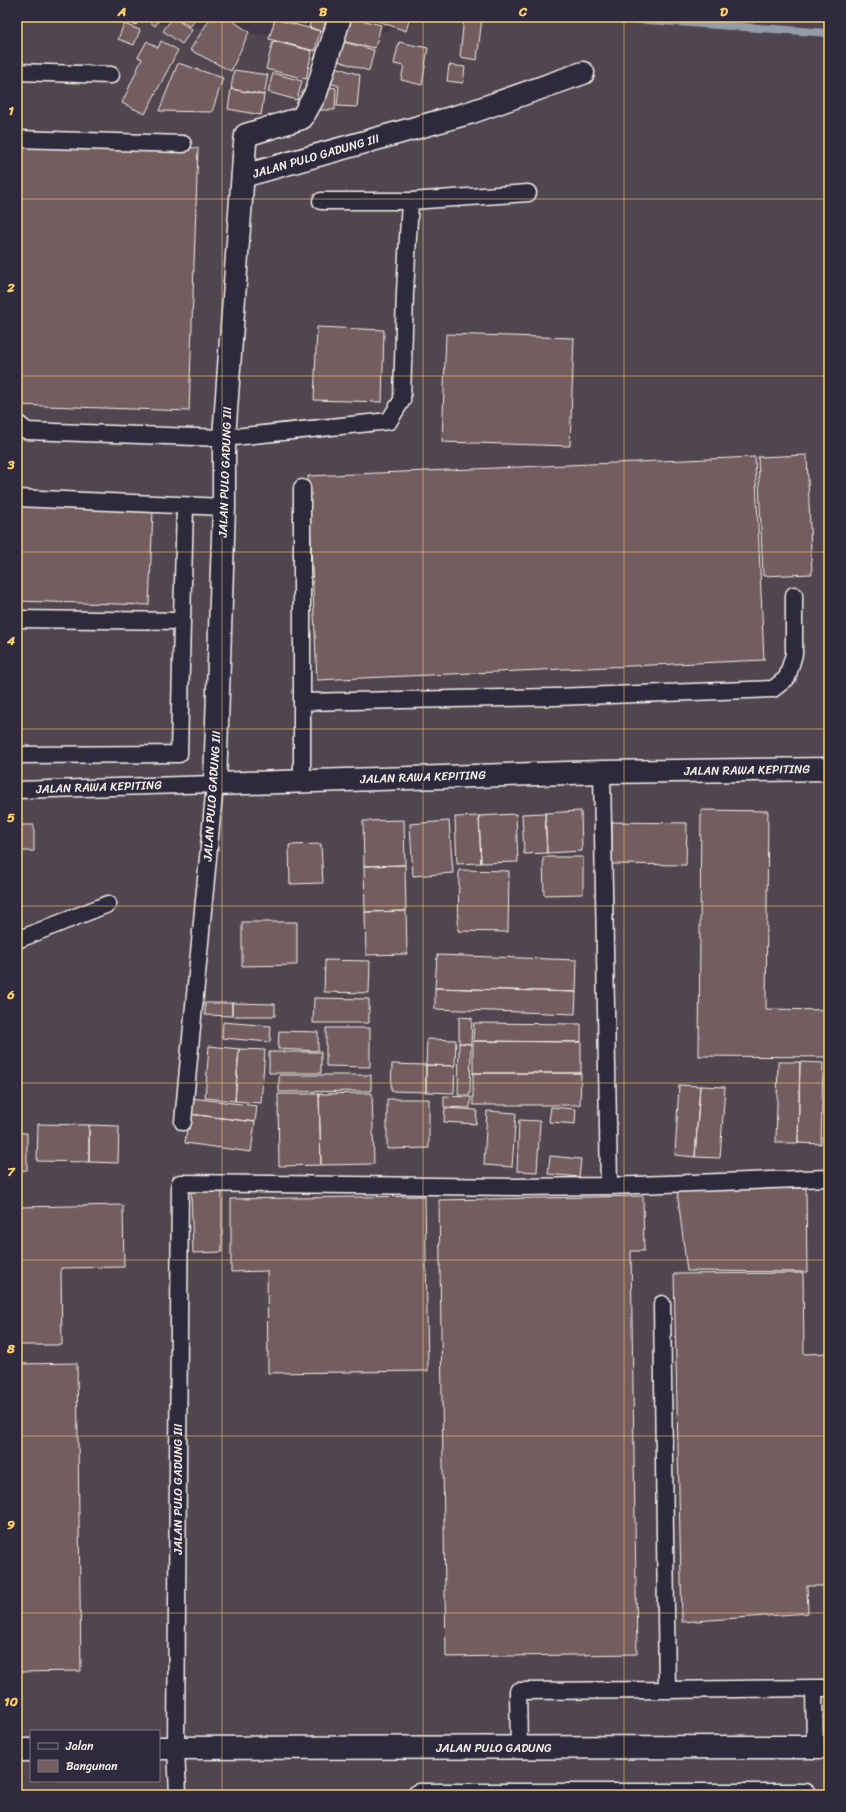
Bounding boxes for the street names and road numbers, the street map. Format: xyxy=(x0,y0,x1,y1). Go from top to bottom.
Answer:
street label: JALAN PULO GADUNG III xyxy=(249,127,382,185)
street label: JALAN PULO GADUNG III xyxy=(212,406,238,539)
street label: JALAN PULO GADUNG III xyxy=(196,730,228,863)
street label: JALAN RAWA KEPITING xyxy=(683,758,811,782)
street label: JALAN RAWA KEPITING xyxy=(359,764,487,790)
street label: JALAN RAWA KEPITING xyxy=(35,774,163,800)
street label: JALAN PULO GADUNG III xyxy=(167,1423,189,1555)
street label: JALAN PULO GADUNG xyxy=(435,1737,552,1759)

